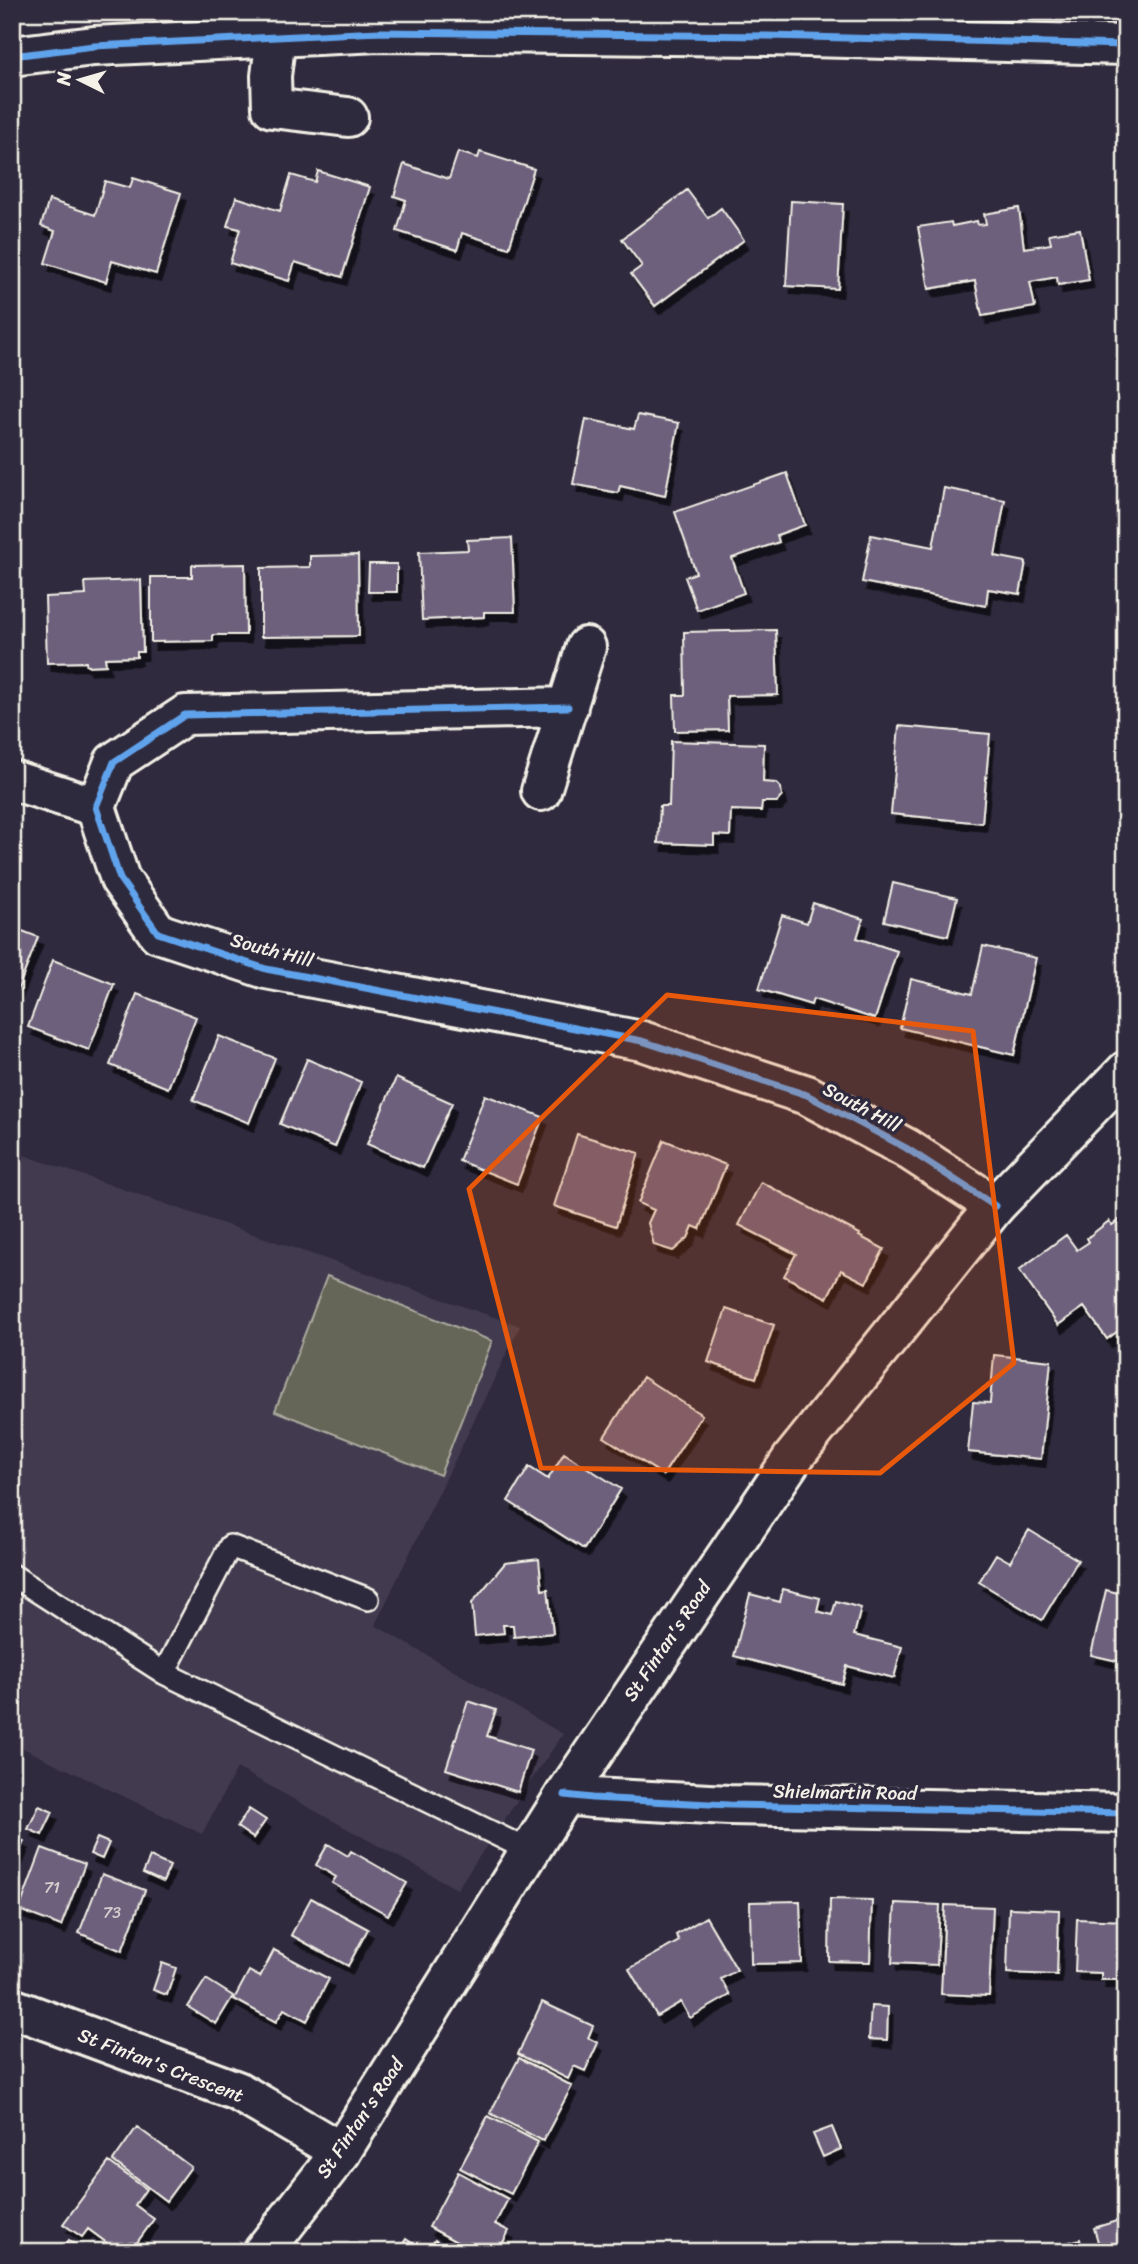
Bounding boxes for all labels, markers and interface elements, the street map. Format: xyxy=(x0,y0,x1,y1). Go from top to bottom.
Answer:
north arrow xyxy=(46,46,116,116)
text: N xyxy=(46,70,81,88)
street label: South Hill xyxy=(227,923,318,977)
street label: South Hill xyxy=(817,1073,908,1142)
street label: St Fintan's Road xyxy=(614,1572,721,1708)
street label: Shielmartin Road xyxy=(773,1774,919,1810)
house number: 71 xyxy=(44,1873,60,1902)
house number: 73 xyxy=(103,1898,121,1927)
street label: St Fintan's Crescent xyxy=(73,2018,249,2112)
street label: St Fintan's Road xyxy=(307,2049,414,2185)

